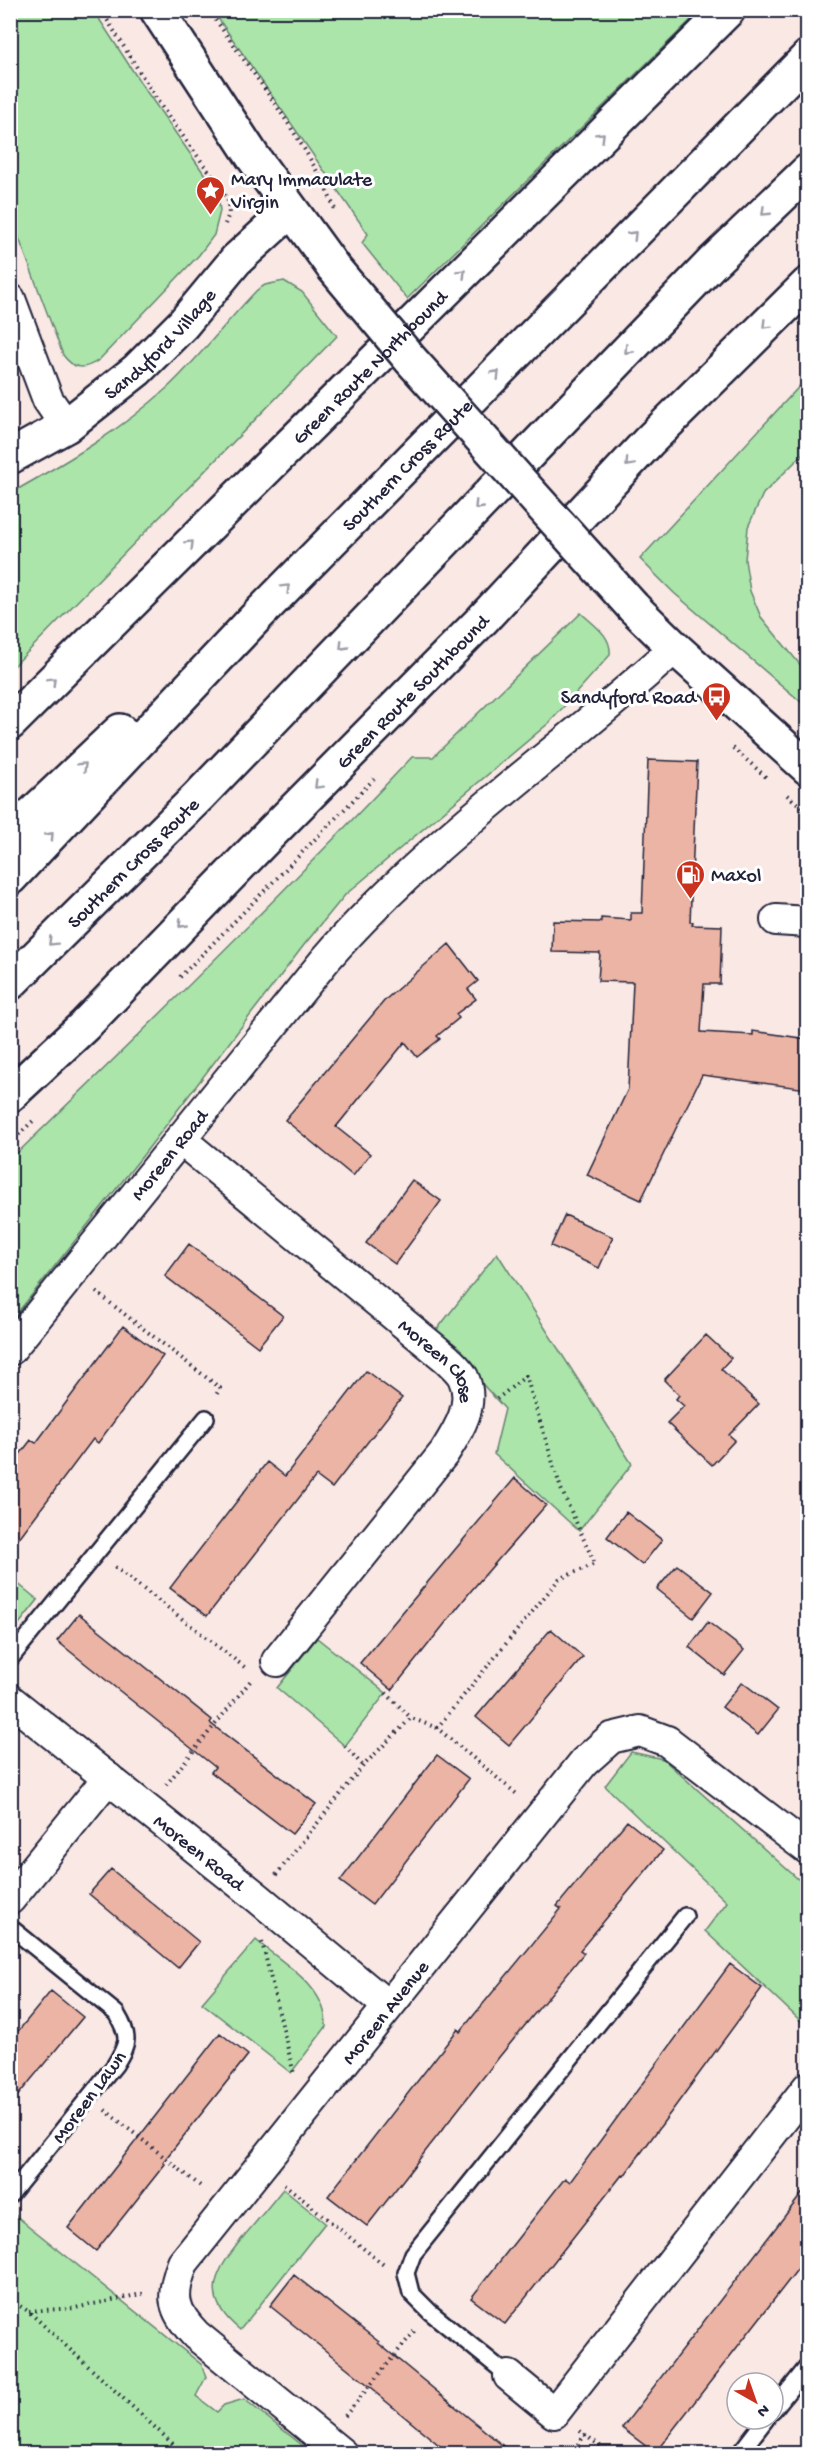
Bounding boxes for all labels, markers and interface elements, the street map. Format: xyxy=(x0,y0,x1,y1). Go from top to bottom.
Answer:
one-way arrow xyxy=(593,132,604,143)
place label: Mary Immaculate Virgin xyxy=(230,170,373,216)
place icon: Mary Immaculate Virgin xyxy=(194,174,226,216)
one-way arrow xyxy=(762,205,772,216)
one-way arrow xyxy=(625,231,636,242)
one-way arrow xyxy=(456,269,466,280)
street label: Sandyford Village xyxy=(101,285,223,406)
street label: Green Route Northbound xyxy=(289,285,455,451)
one-way arrow xyxy=(762,318,773,328)
one-way arrow xyxy=(624,344,635,354)
one-way arrow xyxy=(489,370,500,381)
street label: Southern Cross Route xyxy=(339,396,480,538)
one-way arrow xyxy=(625,456,636,467)
one-way arrow xyxy=(475,498,486,509)
one-way arrow xyxy=(184,540,194,551)
one-way arrow xyxy=(278,584,289,595)
street label: Green Route Southbound xyxy=(333,610,497,775)
one-way arrow xyxy=(339,640,350,650)
one-way arrow xyxy=(44,678,55,689)
bus stop icon: Sandyford Road xyxy=(701,680,733,722)
place label: Sandyford Road xyxy=(561,688,698,711)
one-way arrow xyxy=(76,762,87,773)
one-way arrow xyxy=(315,778,325,789)
street label: Southern Cross Route xyxy=(64,794,206,935)
one-way arrow xyxy=(43,832,54,843)
fuel station icon: Maxol xyxy=(674,858,706,900)
place label: Maxol xyxy=(711,866,761,889)
one-way arrow xyxy=(179,917,190,928)
one-way arrow xyxy=(48,935,58,946)
street label: Moreen Road xyxy=(128,1104,216,1206)
street label: Moreen Close xyxy=(392,1315,476,1404)
street label: Moreen Road xyxy=(148,1811,250,1899)
street label: Moreen Avenue xyxy=(339,1957,436,2070)
street label: Moreen Lawn xyxy=(49,2047,133,2149)
north arrow xyxy=(725,2371,785,2431)
text: N xyxy=(752,2399,773,2421)

